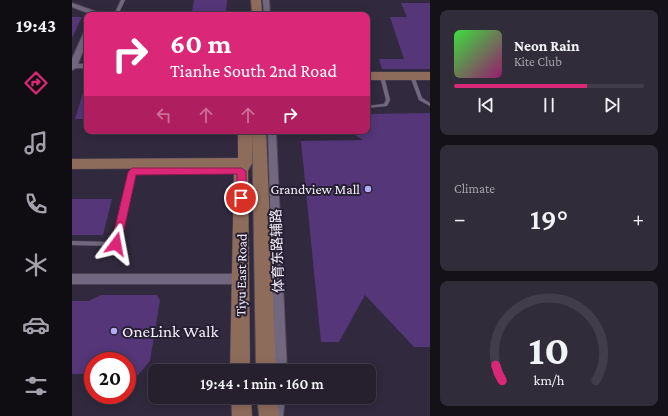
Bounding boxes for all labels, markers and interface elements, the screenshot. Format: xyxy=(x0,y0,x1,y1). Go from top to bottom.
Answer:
text: 19:43 xyxy=(16,16,56,36)
icon: right xyxy=(104,28,156,80)
text: 60 m xyxy=(170,28,231,59)
text: Neon Rain xyxy=(514,38,580,54)
text: Kite Club xyxy=(514,54,562,69)
text: Tianhe South 2nd Road xyxy=(170,61,337,81)
icon: directions xyxy=(22,69,50,97)
icon: previous xyxy=(475,94,497,116)
icon: pause xyxy=(538,94,560,116)
icon: next xyxy=(601,94,623,116)
icon: left xyxy=(153,104,175,126)
icon: ahead xyxy=(195,104,217,126)
icon: ahead xyxy=(237,104,259,126)
icon: right xyxy=(279,104,301,126)
icon: music xyxy=(22,129,50,157)
pin xyxy=(224,181,258,215)
place label: Grandview Mall xyxy=(270,181,360,197)
text: Climate xyxy=(454,181,495,196)
marker: Grandview Mall xyxy=(363,184,373,194)
icon: arrive xyxy=(230,187,252,209)
icon: phone xyxy=(22,190,50,218)
text: 19° xyxy=(530,202,568,235)
text: − xyxy=(454,206,466,231)
text: + xyxy=(632,206,644,231)
street label: 体育东路辅路 xyxy=(268,209,286,293)
position arrow xyxy=(95,223,137,265)
street label: Tiyu East Road xyxy=(232,233,250,317)
icon: climate xyxy=(22,251,50,279)
icon: car xyxy=(22,311,50,339)
place label: OneLink Walk xyxy=(122,322,220,341)
marker: OneLink Walk xyxy=(109,326,119,336)
text: 10 xyxy=(529,327,569,373)
speed limit sign: 20 xyxy=(84,352,136,404)
icon: filters xyxy=(22,372,50,400)
text: km/h xyxy=(534,372,565,388)
text: 19:44 · 1 min · 160 m xyxy=(200,376,324,392)

